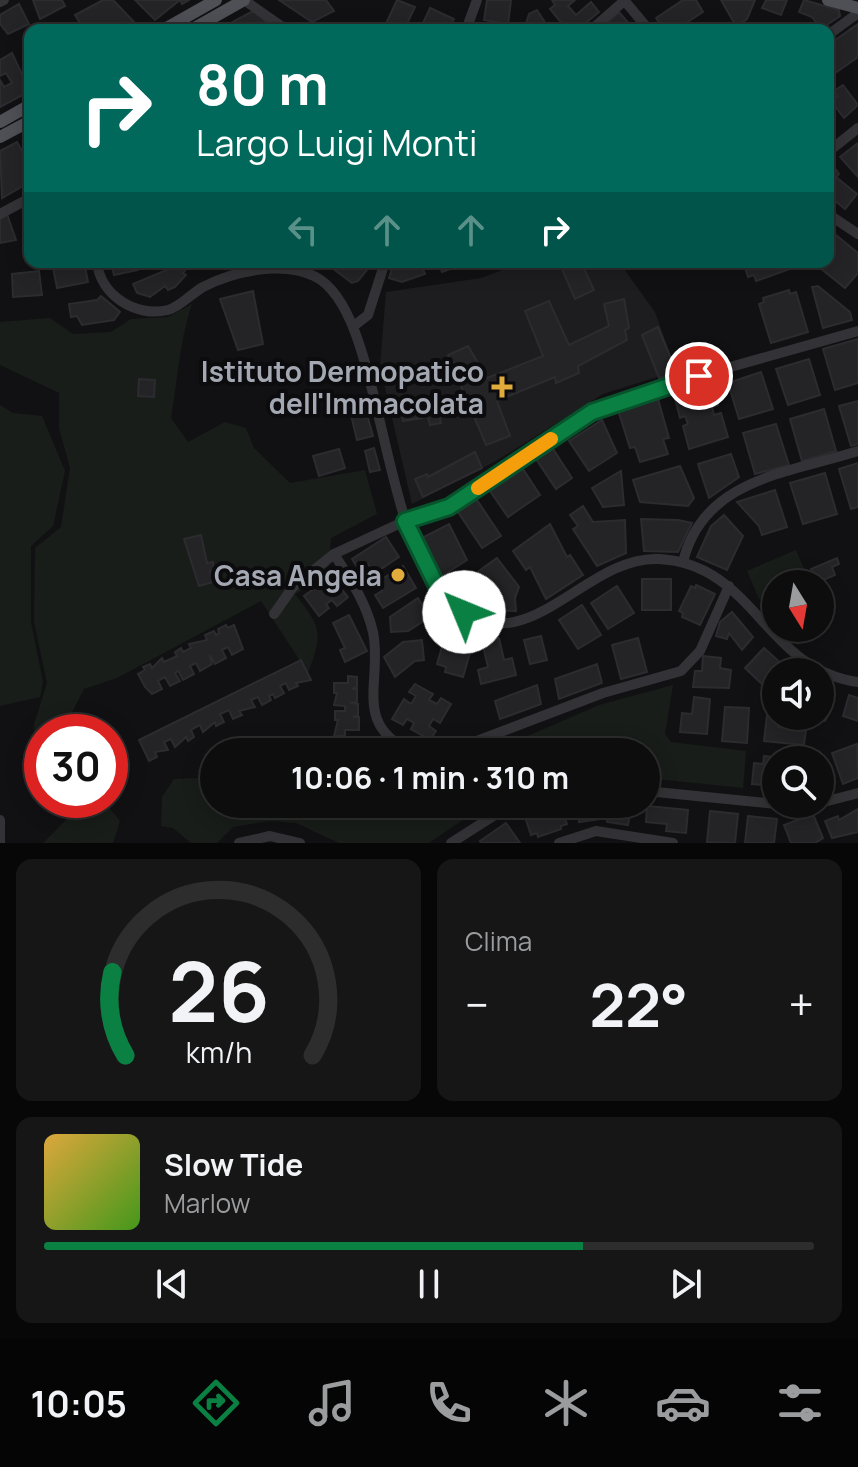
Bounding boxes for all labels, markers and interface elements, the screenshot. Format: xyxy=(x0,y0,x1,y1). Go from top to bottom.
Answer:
text: 80 m xyxy=(196,45,329,122)
icon: right xyxy=(64,56,168,160)
text: Largo Luigi Monti xyxy=(196,118,477,167)
icon: left xyxy=(281,208,325,252)
icon: ahead xyxy=(365,208,409,252)
icon: ahead xyxy=(449,208,493,252)
icon: right xyxy=(533,208,577,252)
pin xyxy=(665,342,733,410)
place label: Istituto Dermopatico dell'Immacolata xyxy=(201,352,484,422)
icon: arrive xyxy=(677,354,721,398)
marker: Istituto Dermopatico dell'Immacolata xyxy=(491,376,513,398)
place label: Casa Angela xyxy=(214,556,382,594)
marker: Casa Angela xyxy=(389,566,407,584)
position arrow xyxy=(422,570,506,654)
north arrow xyxy=(762,570,834,642)
map controls xyxy=(762,570,834,818)
button: sound xyxy=(762,658,834,730)
speed limit sign: 30 xyxy=(24,714,128,818)
button: search xyxy=(762,746,834,818)
text: 10:06 · 1 min · 310 m xyxy=(291,757,569,798)
text: Clima xyxy=(465,923,532,959)
text: 26 xyxy=(168,933,269,1047)
text: 22° xyxy=(589,963,688,1045)
text: − xyxy=(465,974,489,1034)
text: + xyxy=(789,974,814,1034)
text: km/h xyxy=(185,1033,252,1072)
text: Slow Tide xyxy=(164,1144,303,1185)
text: Marlow xyxy=(164,1185,251,1221)
icon: previous xyxy=(150,1262,194,1306)
icon: pause xyxy=(407,1262,451,1306)
icon: next xyxy=(664,1262,708,1306)
icon: directions xyxy=(188,1375,244,1431)
icon: music xyxy=(304,1375,360,1431)
icon: phone xyxy=(421,1375,477,1431)
icon: climate xyxy=(538,1375,594,1431)
icon: car xyxy=(655,1375,711,1431)
icon: filters xyxy=(772,1375,828,1431)
text: 10:05 xyxy=(30,1379,127,1428)

